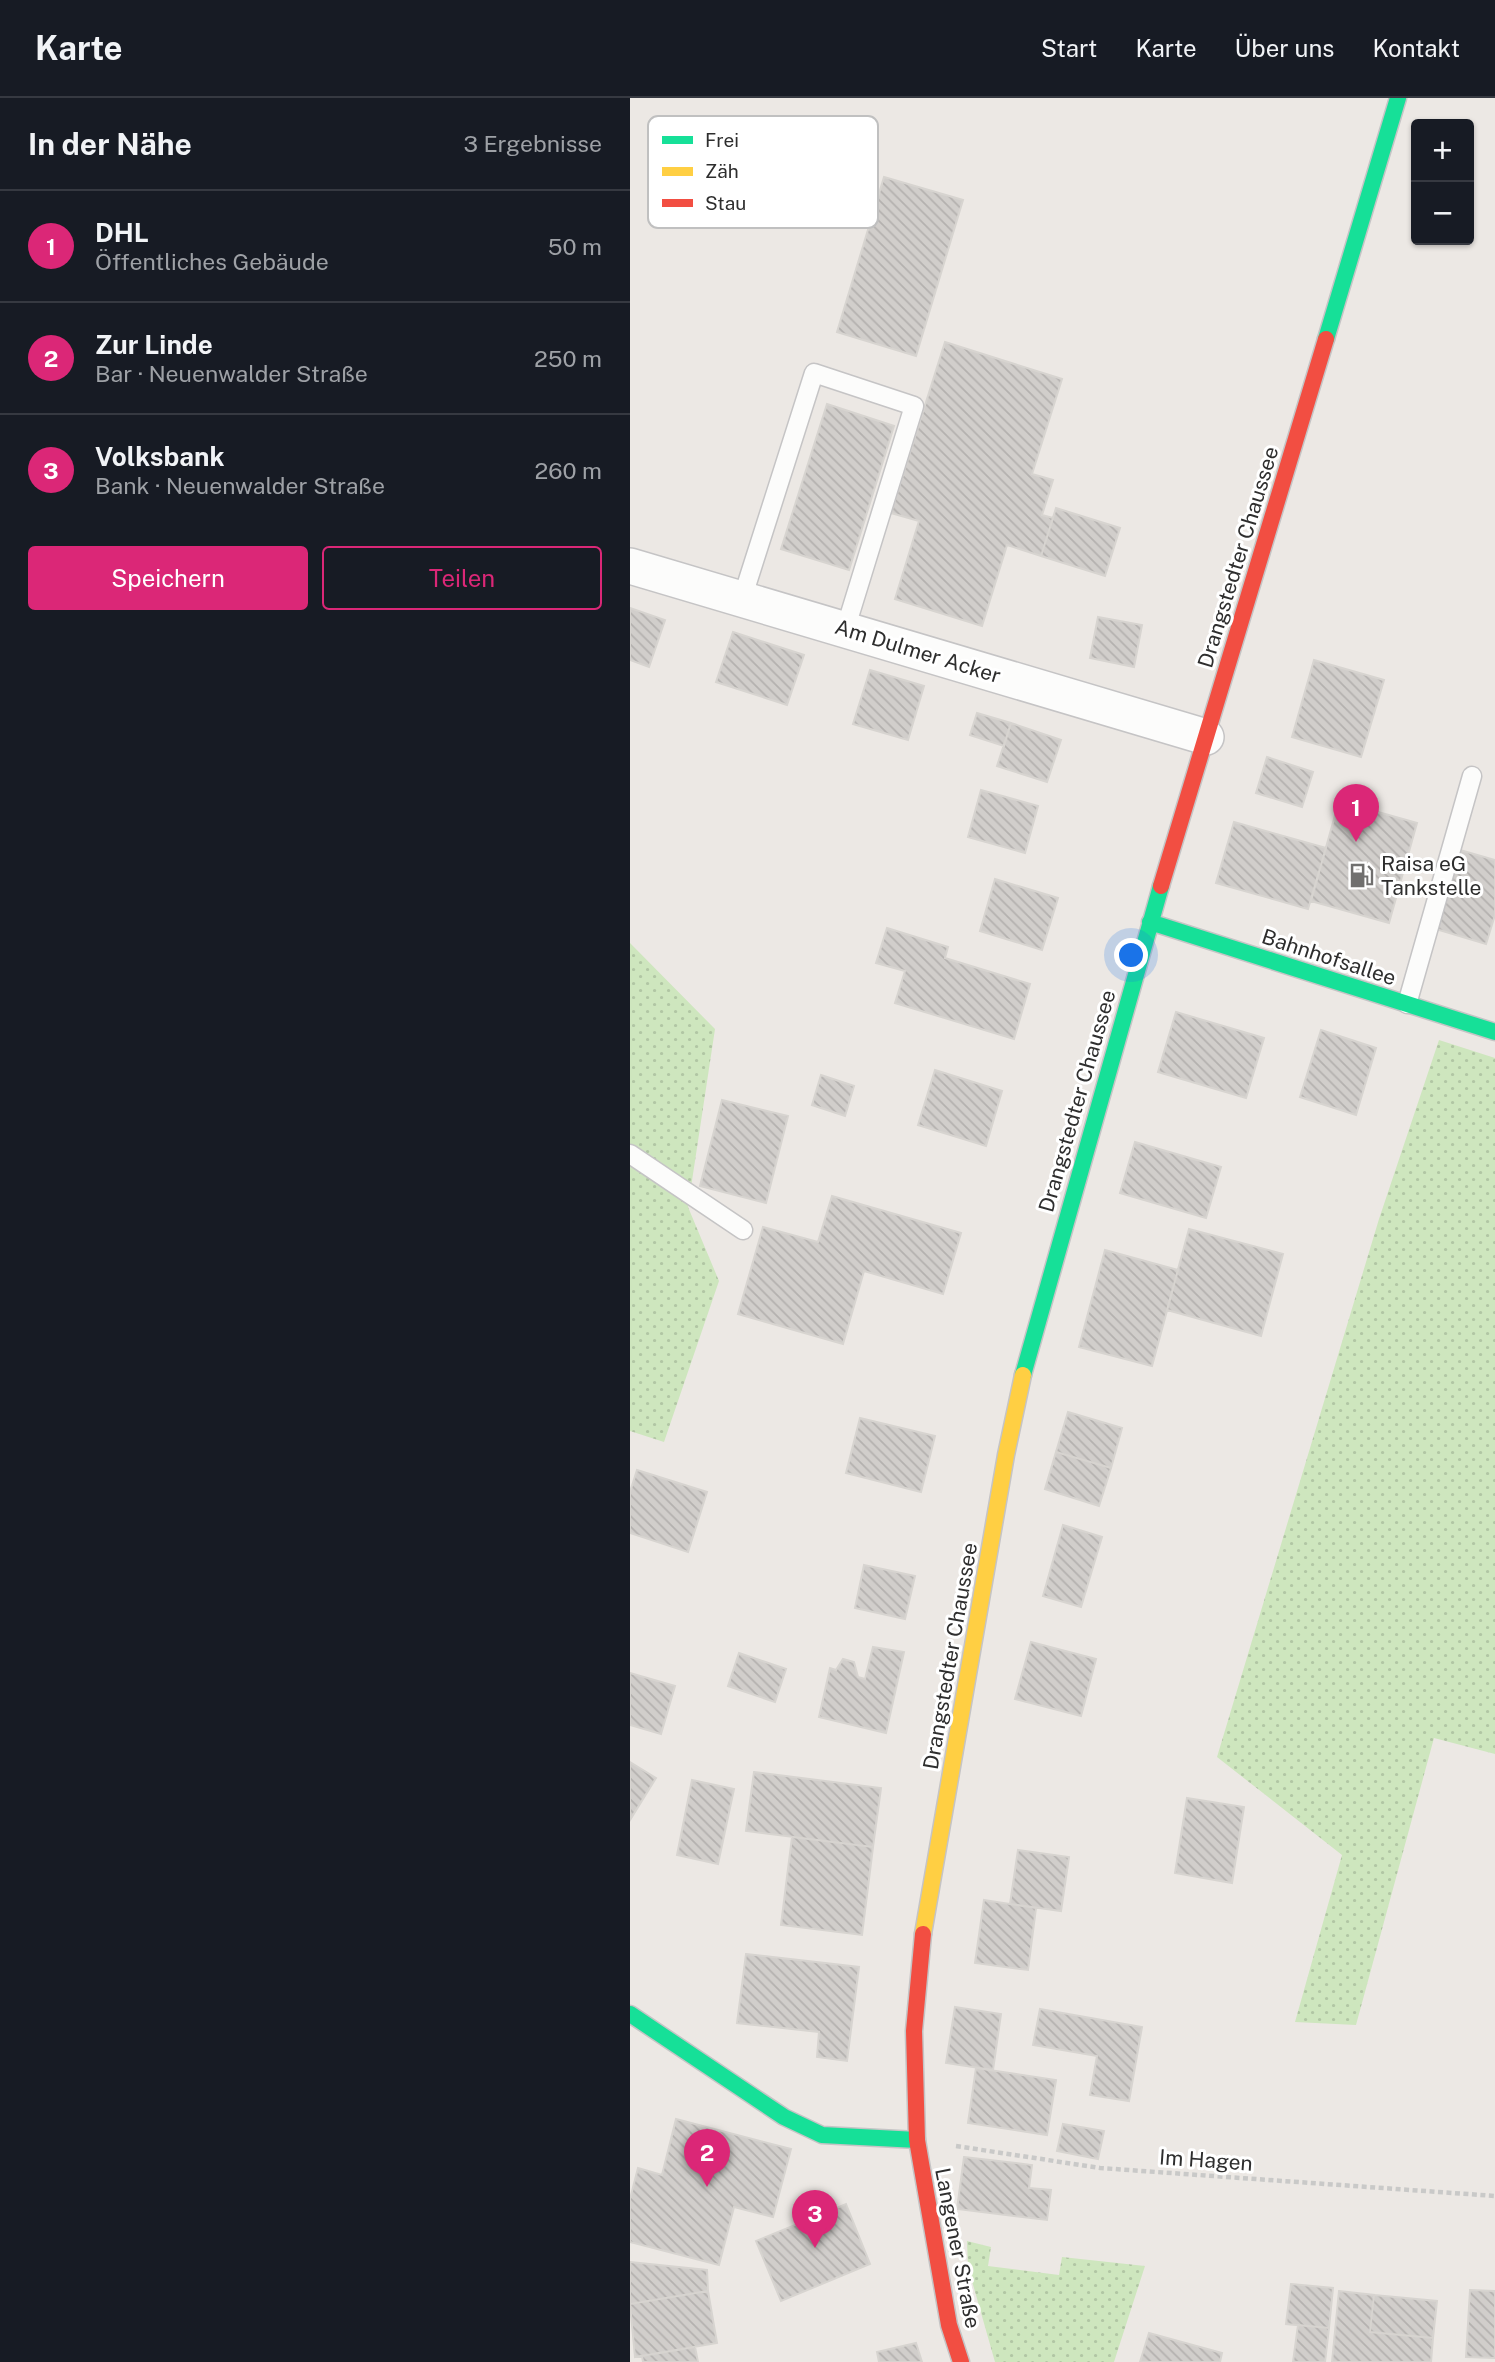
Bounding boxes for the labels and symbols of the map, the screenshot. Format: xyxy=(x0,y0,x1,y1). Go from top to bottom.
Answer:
legend xyxy=(648,116,878,228)
text: Frei xyxy=(705,129,739,151)
text: Zäh xyxy=(705,160,739,182)
text: Stau xyxy=(705,192,746,214)
street label: Drangstedter Chaussee xyxy=(1192,443,1284,671)
street label: Am Dulmer Acker xyxy=(832,614,1004,688)
pin: 1 xyxy=(1333,784,1379,842)
place label: Raisa eG Tankstelle xyxy=(1381,851,1481,900)
fuel station icon: Raisa eG Tankstelle xyxy=(1347,861,1375,889)
street label: Bahnhofsallee xyxy=(1259,924,1399,990)
your location xyxy=(1114,938,1148,972)
street label: Drangstedter Chaussee xyxy=(1033,987,1121,1215)
street label: Drangstedter Chaussee xyxy=(918,1541,982,1771)
pin: 2 xyxy=(684,2129,730,2187)
street label: Im Hagen xyxy=(1158,2144,1254,2176)
street label: Langener Straße xyxy=(930,2166,986,2330)
pin: 3 xyxy=(792,2190,838,2248)

